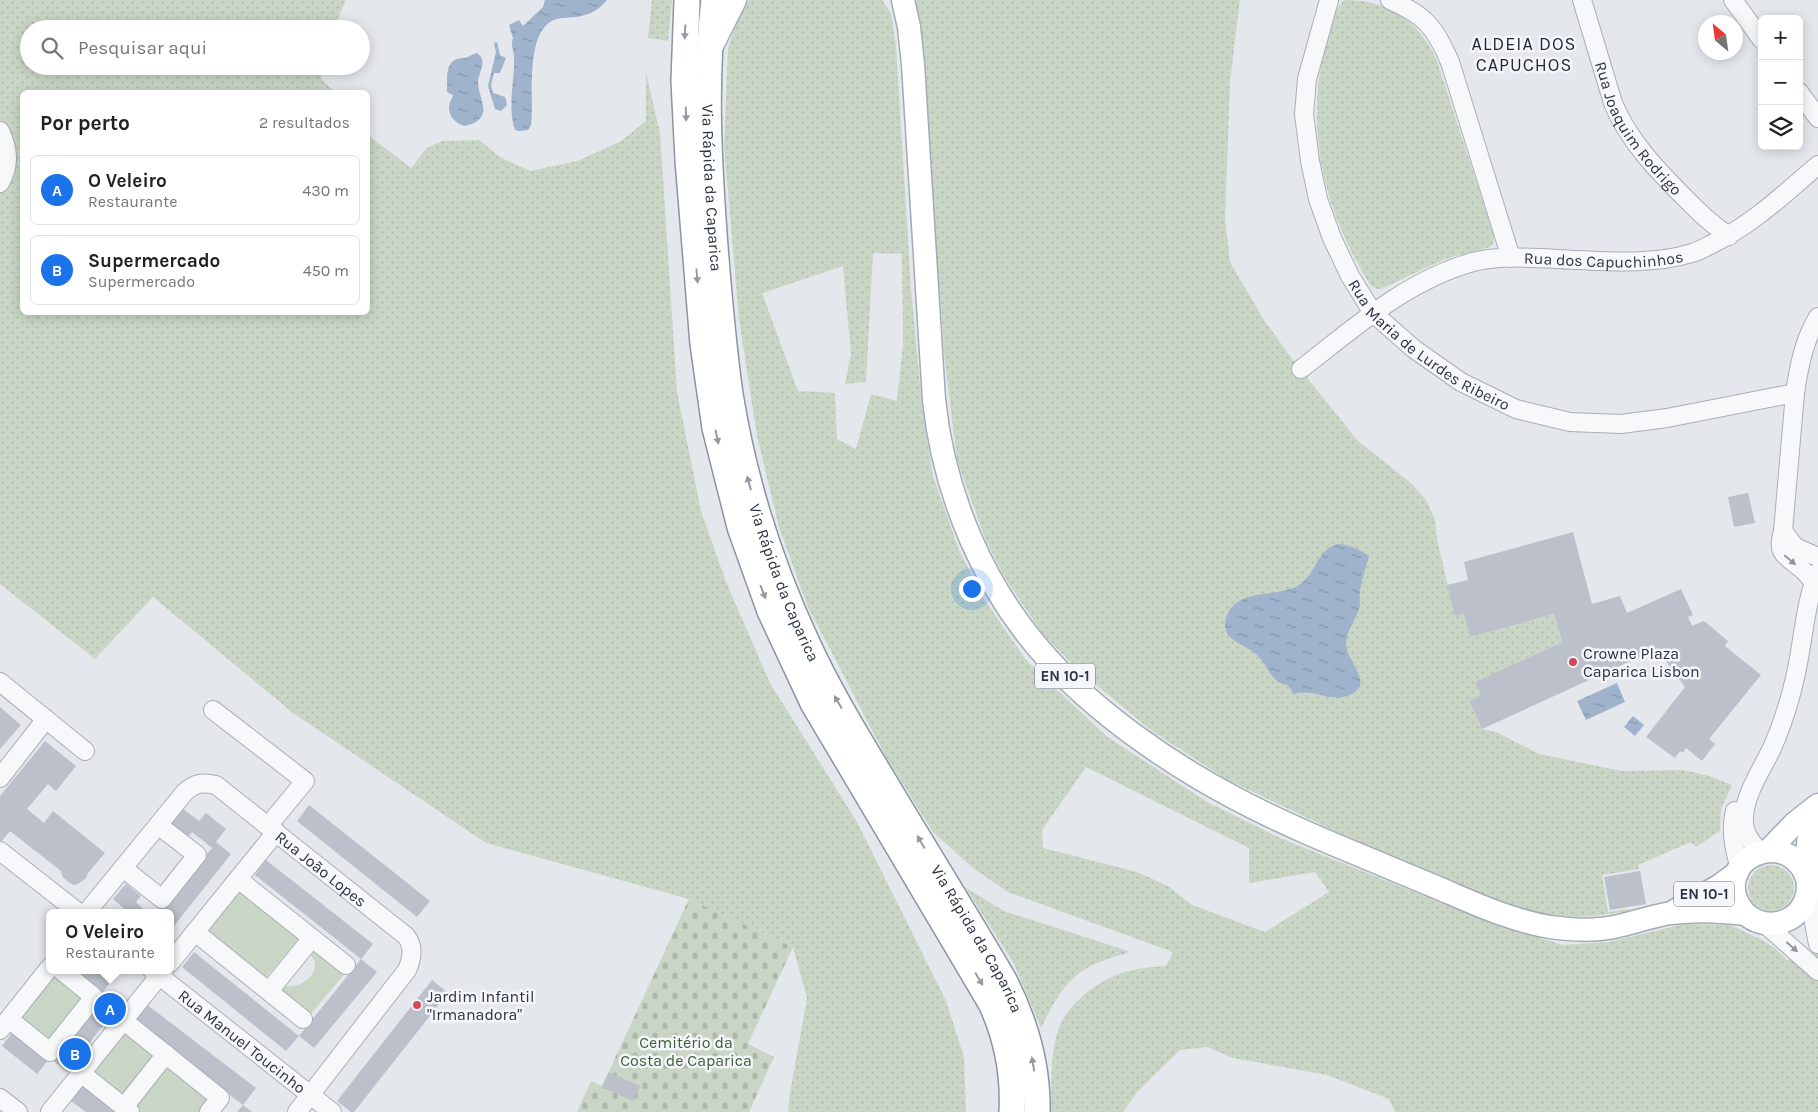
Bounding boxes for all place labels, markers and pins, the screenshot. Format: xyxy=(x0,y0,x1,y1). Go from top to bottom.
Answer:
place label: Crowne Plaza Caparica Lisbon xyxy=(1583,644,1700,681)
marker: Crowne Plaza Caparica Lisbon xyxy=(1567,656,1579,668)
place label: Jardim Infantil "Irmanadora" xyxy=(427,987,534,1024)
pin: A xyxy=(94,990,126,1028)
marker: Jardim Infantil "Irmanadora" xyxy=(411,999,423,1011)
pin: B xyxy=(59,1035,91,1073)

